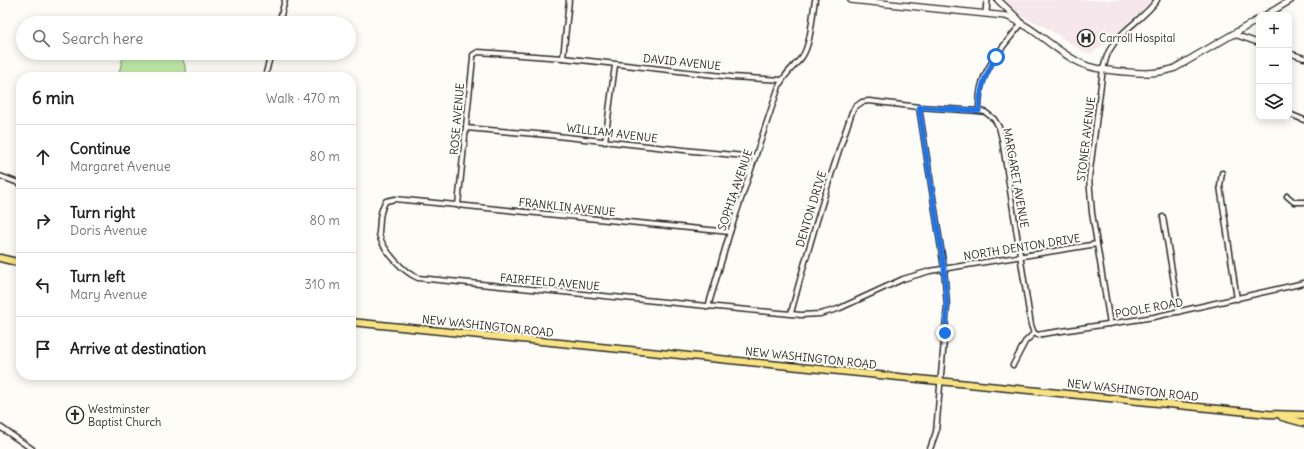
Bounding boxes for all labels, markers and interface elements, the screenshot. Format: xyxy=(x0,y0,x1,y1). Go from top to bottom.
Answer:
map controls xyxy=(1256,12,1292,120)
button: + xyxy=(1256,12,1292,48)
search box xyxy=(16,16,356,60)
icon: search xyxy=(30,27,52,49)
hospital icon: Carroll Hospital xyxy=(1076,28,1096,48)
text: Search here xyxy=(62,29,143,48)
place label: Carroll Hospital xyxy=(1099,31,1175,45)
route start xyxy=(987,48,1005,66)
button: − xyxy=(1256,48,1292,84)
street label: DAVID AVENUE xyxy=(642,51,722,73)
street label: ROSE AVENUE xyxy=(447,82,467,156)
button: layers xyxy=(1256,84,1292,120)
text: 6 min xyxy=(32,87,74,109)
text: Walk · 470 m xyxy=(266,90,340,107)
street label: STONER AVENUE xyxy=(1074,96,1098,182)
street label: WILLIAM AVENUE xyxy=(566,120,658,146)
street label: MARGARET AVENUE xyxy=(1000,127,1032,229)
text: Continue xyxy=(70,139,131,158)
icon: ahead xyxy=(32,146,54,168)
street label: SOPHIA AVENUE xyxy=(715,147,755,233)
text: 80 m xyxy=(309,148,340,165)
text: Margaret Avenue xyxy=(70,158,171,175)
street label: DENTON DRIVE xyxy=(793,169,829,249)
street label: FRANKLIN AVENUE xyxy=(518,195,616,219)
text: Turn right xyxy=(70,203,135,222)
icon: right xyxy=(32,210,54,232)
text: 80 m xyxy=(309,212,340,229)
text: Doris Avenue xyxy=(70,222,147,239)
street label: NORTH DENTON DRIVE xyxy=(963,231,1081,263)
text: Turn left xyxy=(70,267,125,286)
street label: FAIRFIELD AVENUE xyxy=(500,271,600,293)
icon: left xyxy=(32,274,54,296)
text: 310 m xyxy=(305,276,340,293)
text: Mary Avenue xyxy=(70,286,147,303)
street label: POOLE ROAD xyxy=(1114,295,1184,321)
street label: NEW WASHINGTON ROAD xyxy=(421,312,555,340)
route end xyxy=(936,324,954,342)
icon: arrive xyxy=(32,338,54,360)
text: Arrive at destination xyxy=(70,339,206,358)
street label: NEW WASHINGTON ROAD xyxy=(744,344,878,372)
street label: NEW WASHINGTON ROAD xyxy=(1066,376,1200,404)
place label: Westminster Baptist Church xyxy=(88,402,161,429)
church icon: Westminster Baptist Church xyxy=(65,405,85,425)

